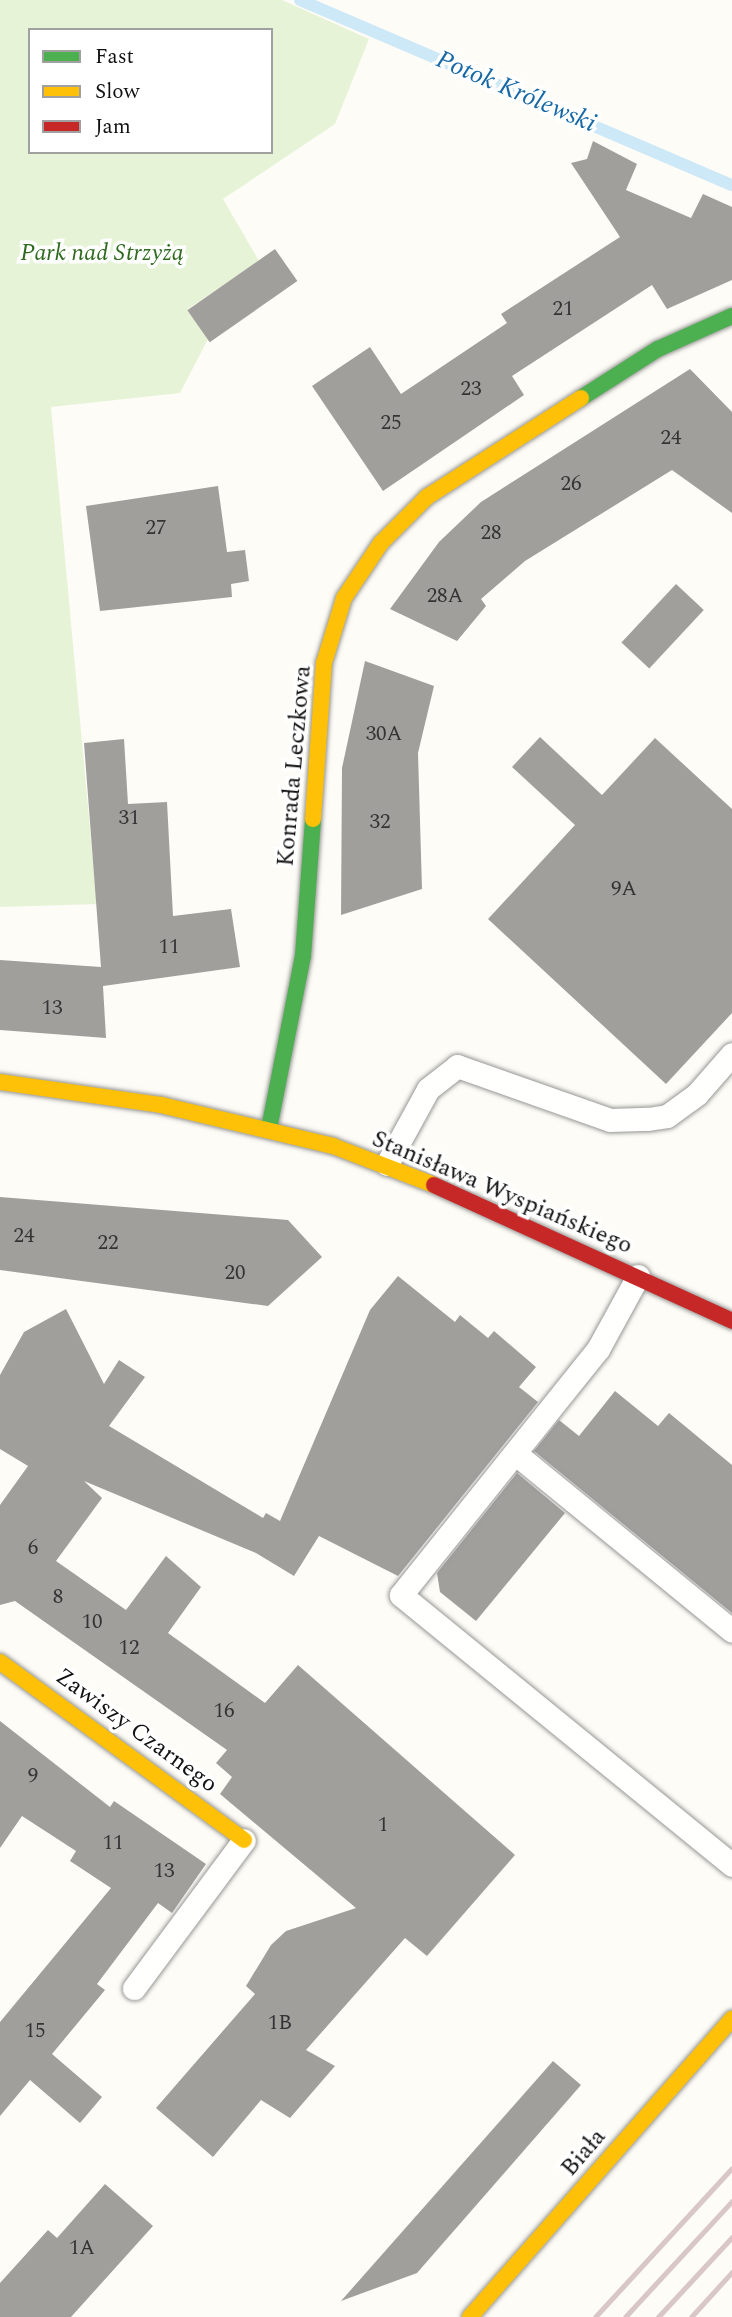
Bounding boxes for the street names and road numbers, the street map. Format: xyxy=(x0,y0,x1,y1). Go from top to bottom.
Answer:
street label: Konrada Leczkowa xyxy=(272,664,318,868)
street label: Stanisława Wyspiańskiego xyxy=(367,1125,637,1261)
street label: Zawiszy Czarnego xyxy=(49,1663,223,1799)
street label: Biała xyxy=(556,2123,612,2183)

